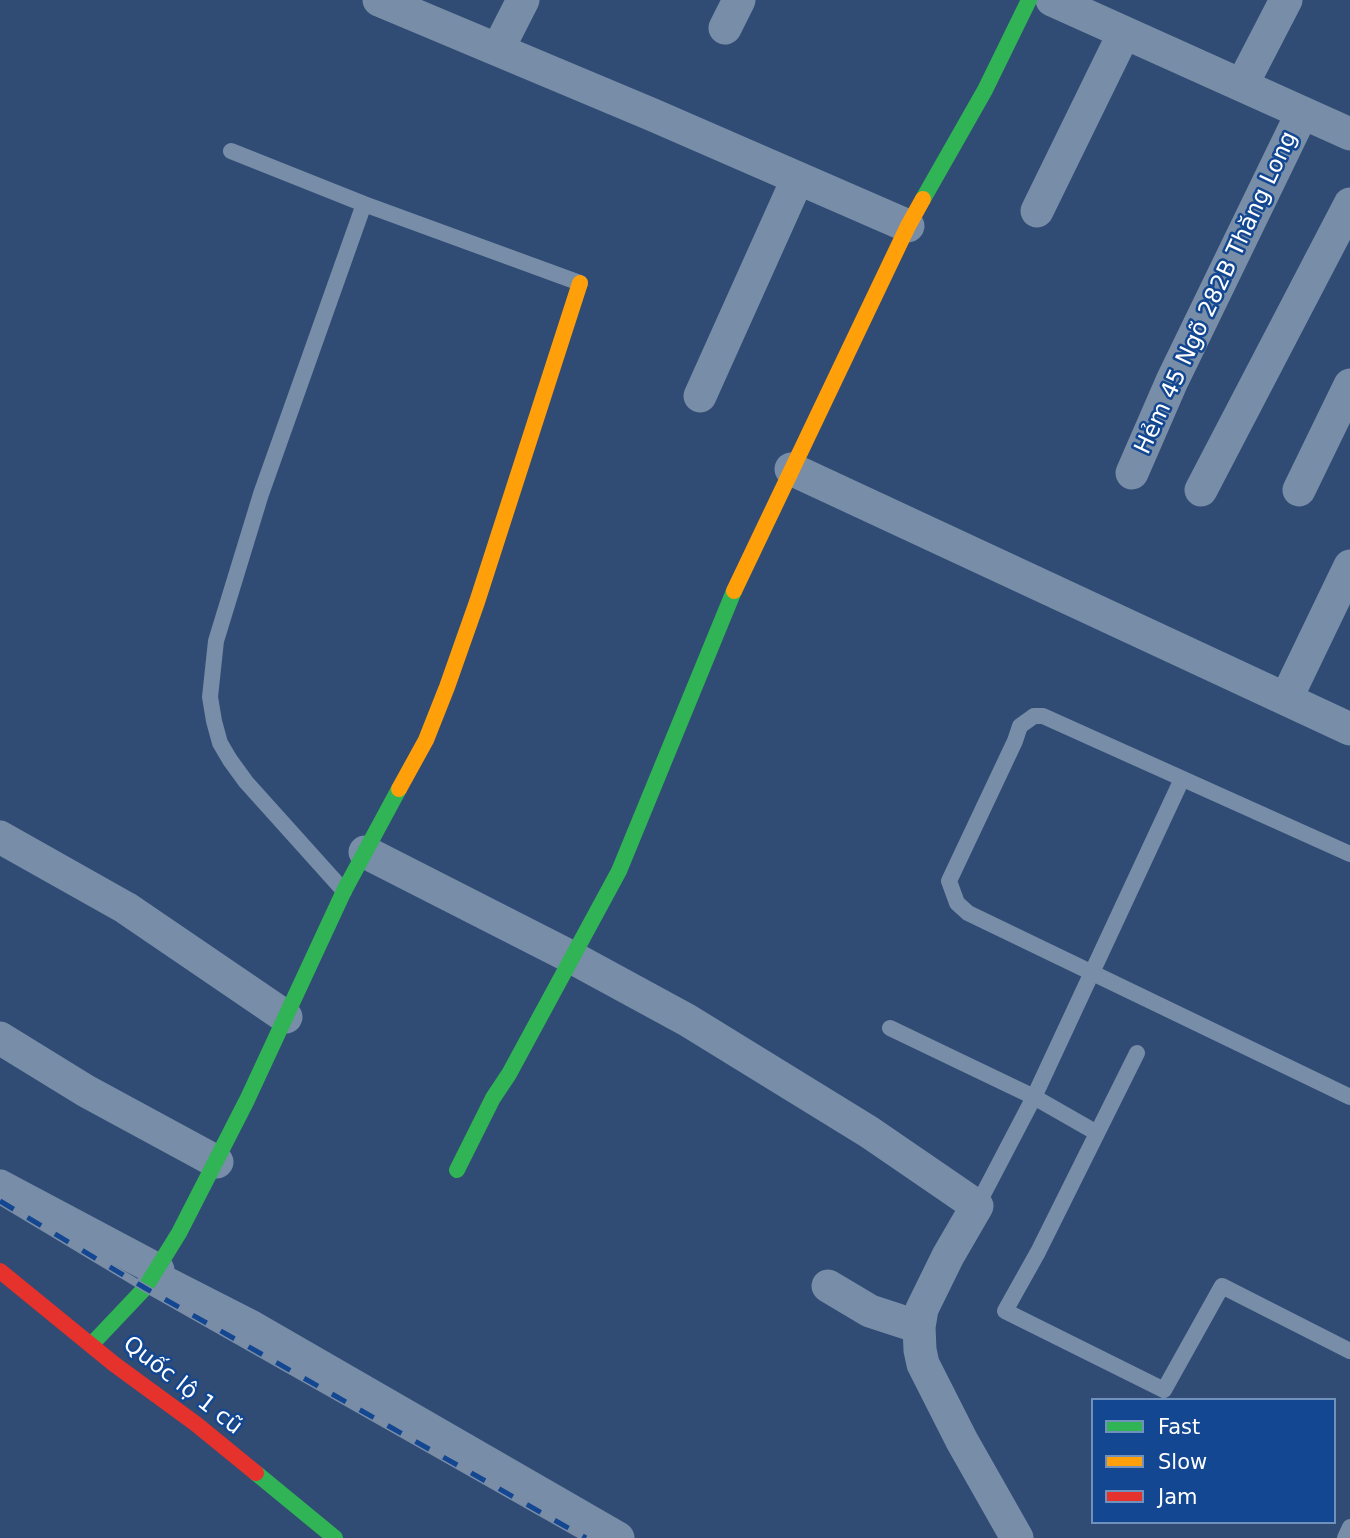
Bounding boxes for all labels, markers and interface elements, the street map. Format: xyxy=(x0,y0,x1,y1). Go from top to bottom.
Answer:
street label: Hẻm 45 Ngõ 282B Thăng Long xyxy=(1130,127,1304,459)
street label: Quốc lộ 1 cũ xyxy=(117,1331,247,1441)
legend xyxy=(1091,1398,1336,1524)
text: Fast xyxy=(1158,1415,1200,1439)
text: Slow xyxy=(1158,1450,1207,1474)
text: Jam xyxy=(1158,1485,1198,1509)

